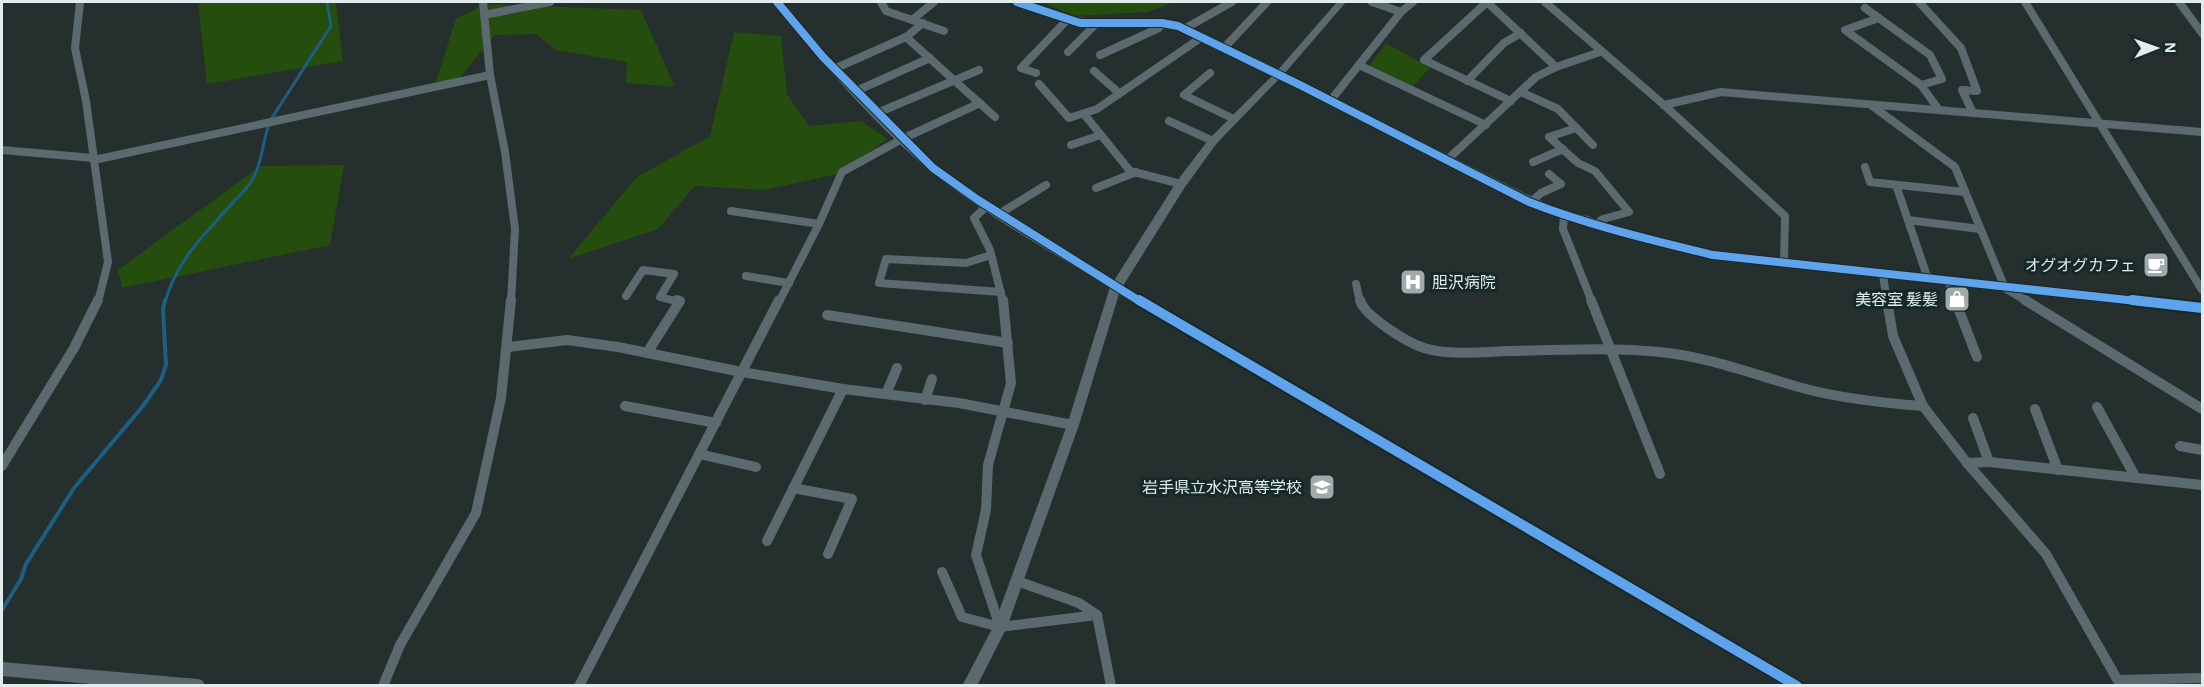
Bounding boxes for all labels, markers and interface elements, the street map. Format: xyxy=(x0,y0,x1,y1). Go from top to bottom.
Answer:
north arrow xyxy=(2126,18,2186,78)
text: N xyxy=(2162,42,2178,53)
cafe icon: オグオグカフェ xyxy=(2141,250,2171,280)
place label: オグオグカフェ xyxy=(2025,257,2136,274)
hospital icon: 胆沢病院 xyxy=(1398,267,1428,297)
place label: 胆沢病院 xyxy=(1432,274,1496,291)
shop icon: 美容室 髪髪 xyxy=(1942,284,1972,314)
place label: 美容室 髪髪 xyxy=(1855,291,1938,308)
school or university icon: 岩手県立水沢高等学校 xyxy=(1307,472,1337,502)
place label: 岩手県立水沢高等学校 xyxy=(1142,479,1302,496)

